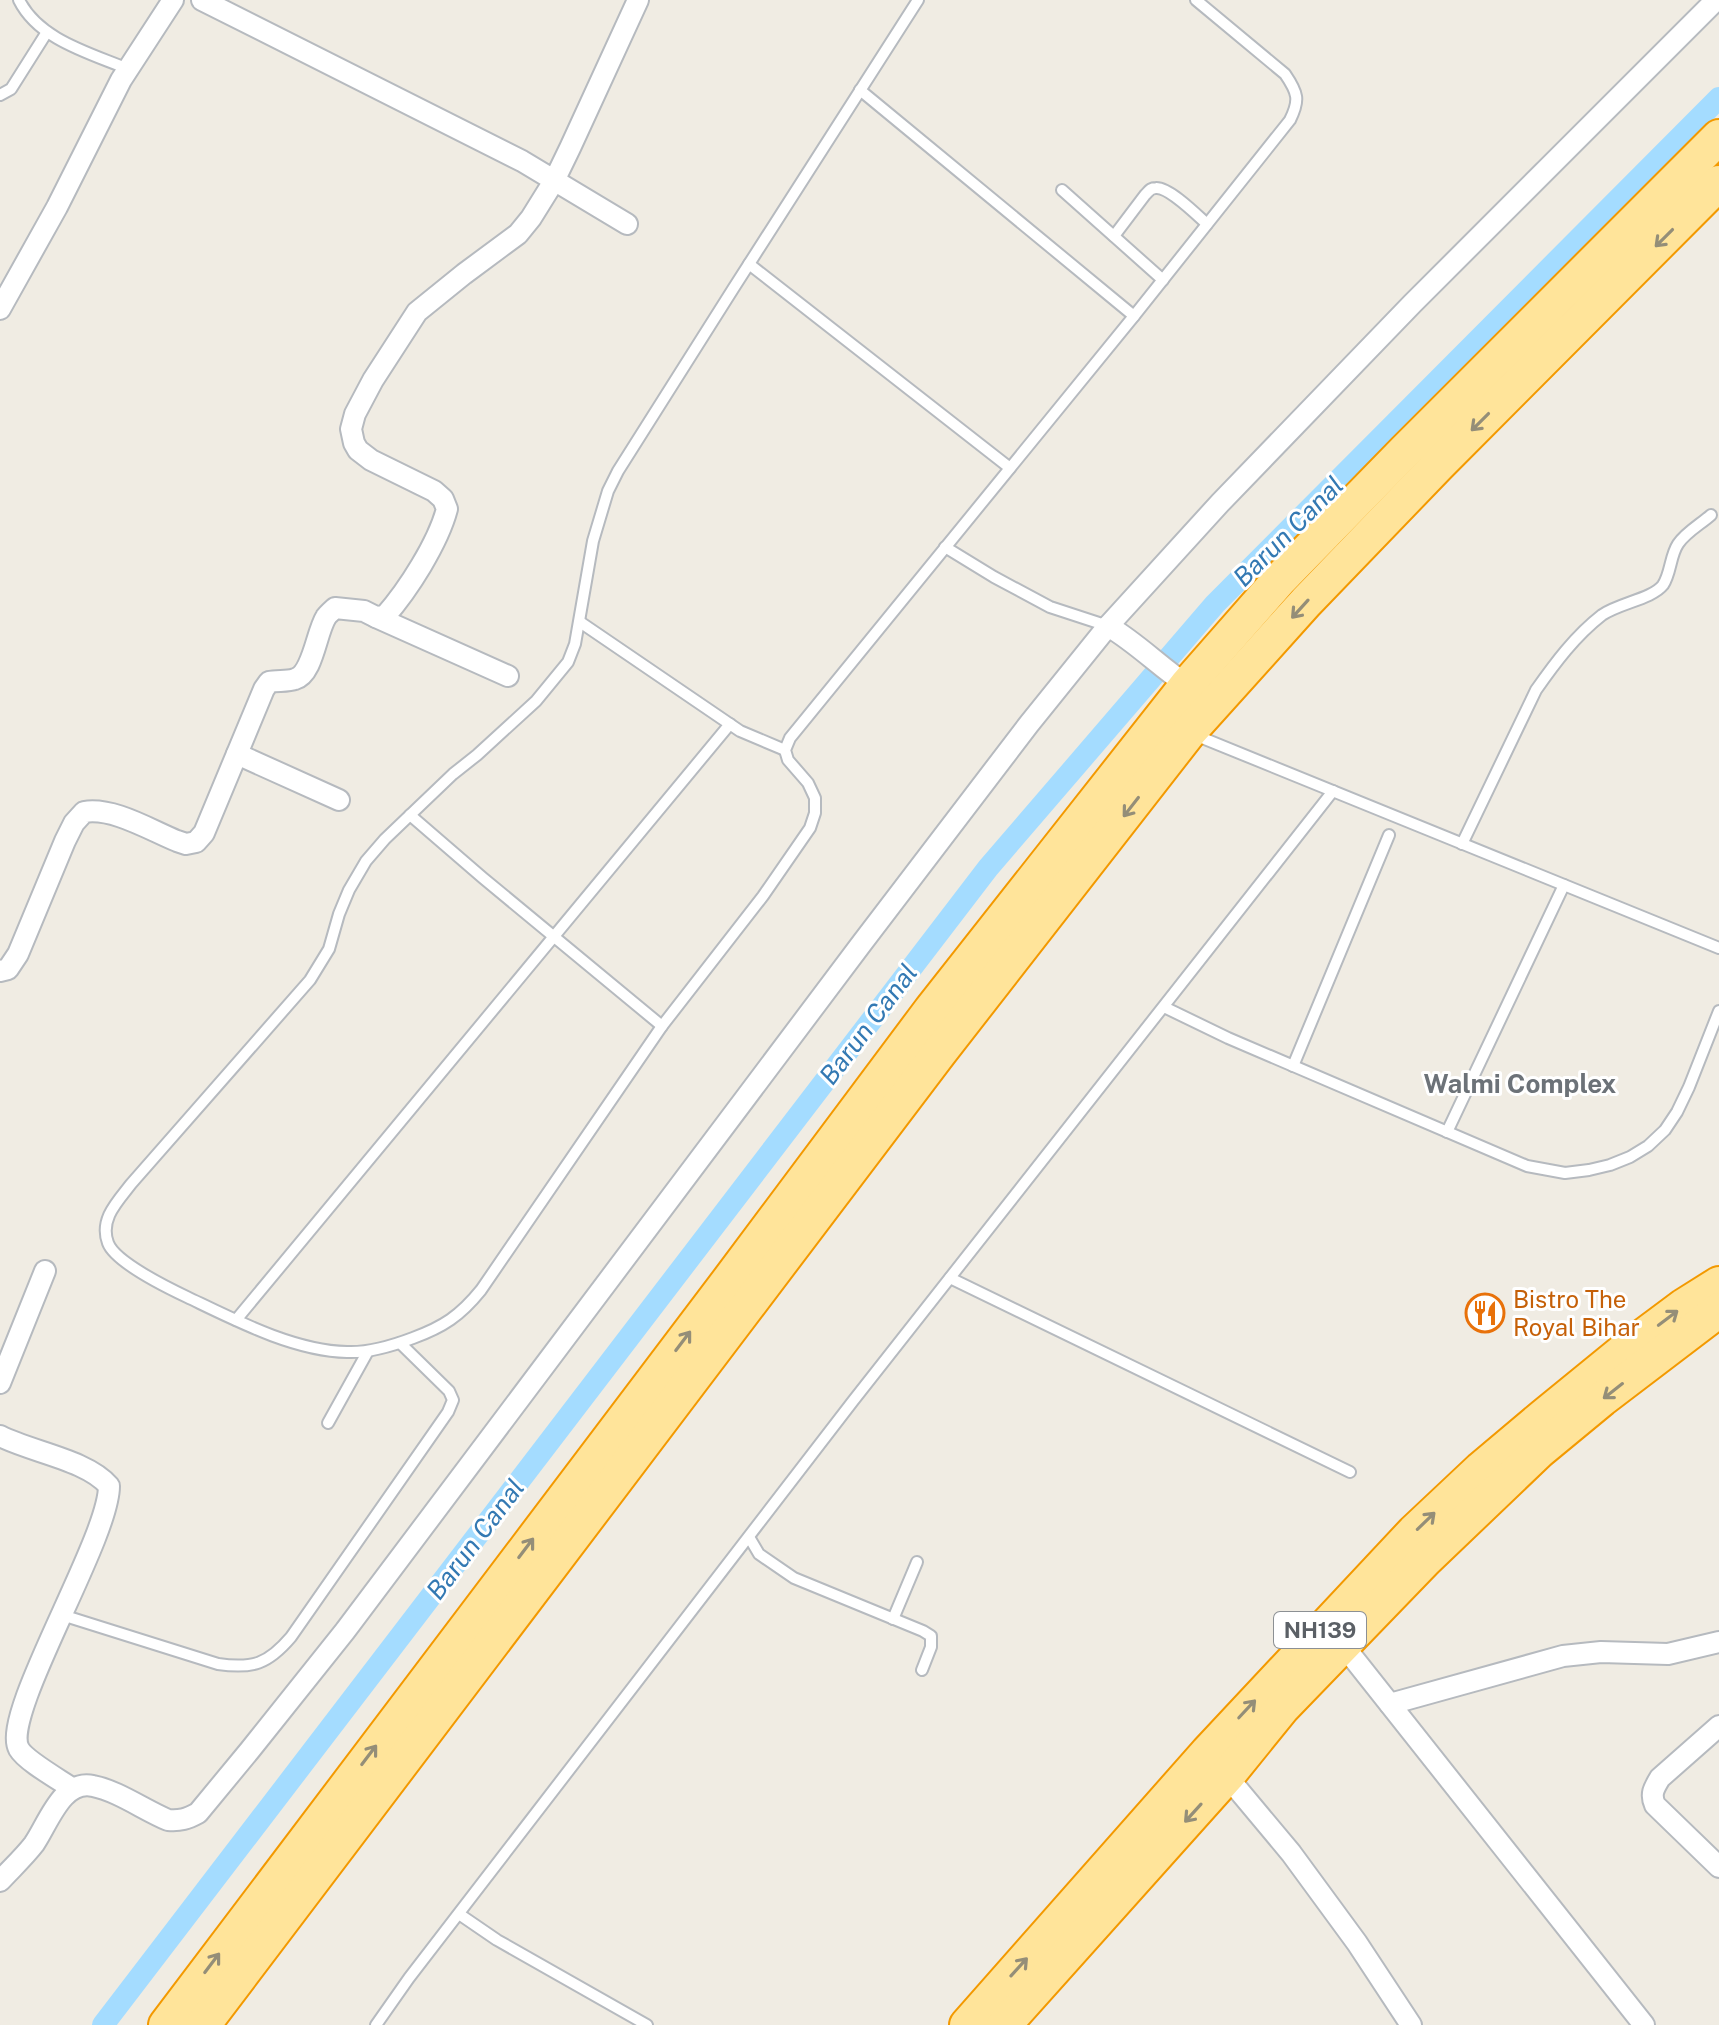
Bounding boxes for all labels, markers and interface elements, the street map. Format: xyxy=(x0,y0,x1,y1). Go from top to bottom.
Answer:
one-way arrow xyxy=(1655,228,1674,247)
one-way arrow xyxy=(1471,412,1491,432)
water label: Barun Canal xyxy=(1226,469,1350,593)
one-way arrow xyxy=(1291,599,1309,619)
one-way arrow xyxy=(1122,796,1140,817)
water label: Barun Canal xyxy=(813,958,923,1090)
district label: Walmi Complex xyxy=(1424,1068,1616,1099)
place label: Bistro The Royal Bihar xyxy=(1513,1285,1640,1341)
restaurant icon: Bistro The Royal Bihar xyxy=(1464,1292,1506,1334)
one-way arrow xyxy=(1657,1309,1678,1326)
one-way arrow xyxy=(675,1331,692,1352)
one-way arrow xyxy=(1603,1383,1624,1400)
water label: Barun Canal xyxy=(420,1473,530,1605)
one-way arrow xyxy=(1416,1511,1436,1530)
one-way arrow xyxy=(518,1538,535,1559)
road number: NH139 xyxy=(1274,1612,1366,1648)
one-way arrow xyxy=(1238,1700,1256,1720)
one-way arrow xyxy=(361,1745,378,1766)
one-way arrow xyxy=(1185,1803,1203,1823)
one-way arrow xyxy=(204,1952,221,1974)
one-way arrow xyxy=(1010,1957,1028,1977)

